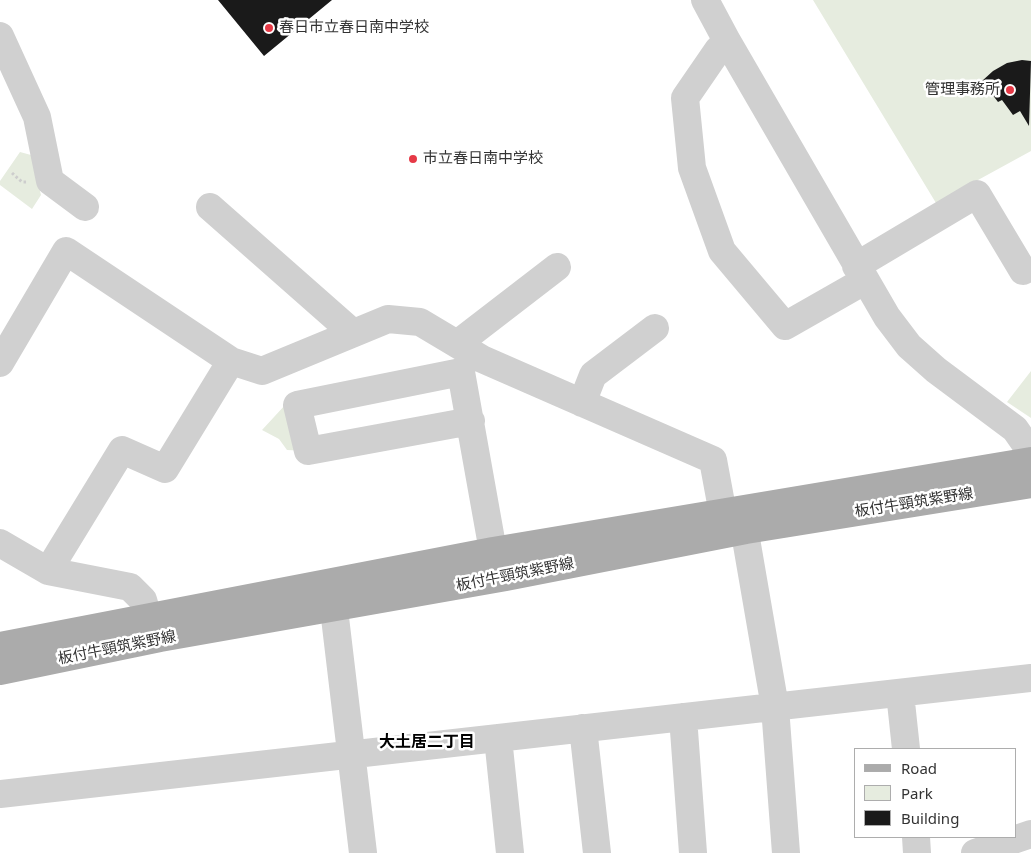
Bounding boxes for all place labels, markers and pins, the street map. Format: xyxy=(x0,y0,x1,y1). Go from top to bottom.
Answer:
place label: 春日市立春日南中学校 xyxy=(279,19,429,37)
marker: 春日市立春日南中学校 xyxy=(263,22,275,34)
place label: 管理事務所 xyxy=(925,81,1000,99)
marker: 管理事務所 xyxy=(1004,84,1016,96)
place label: 市立春日南中学校 xyxy=(423,150,543,168)
marker: 市立春日南中学校 xyxy=(407,153,419,165)

